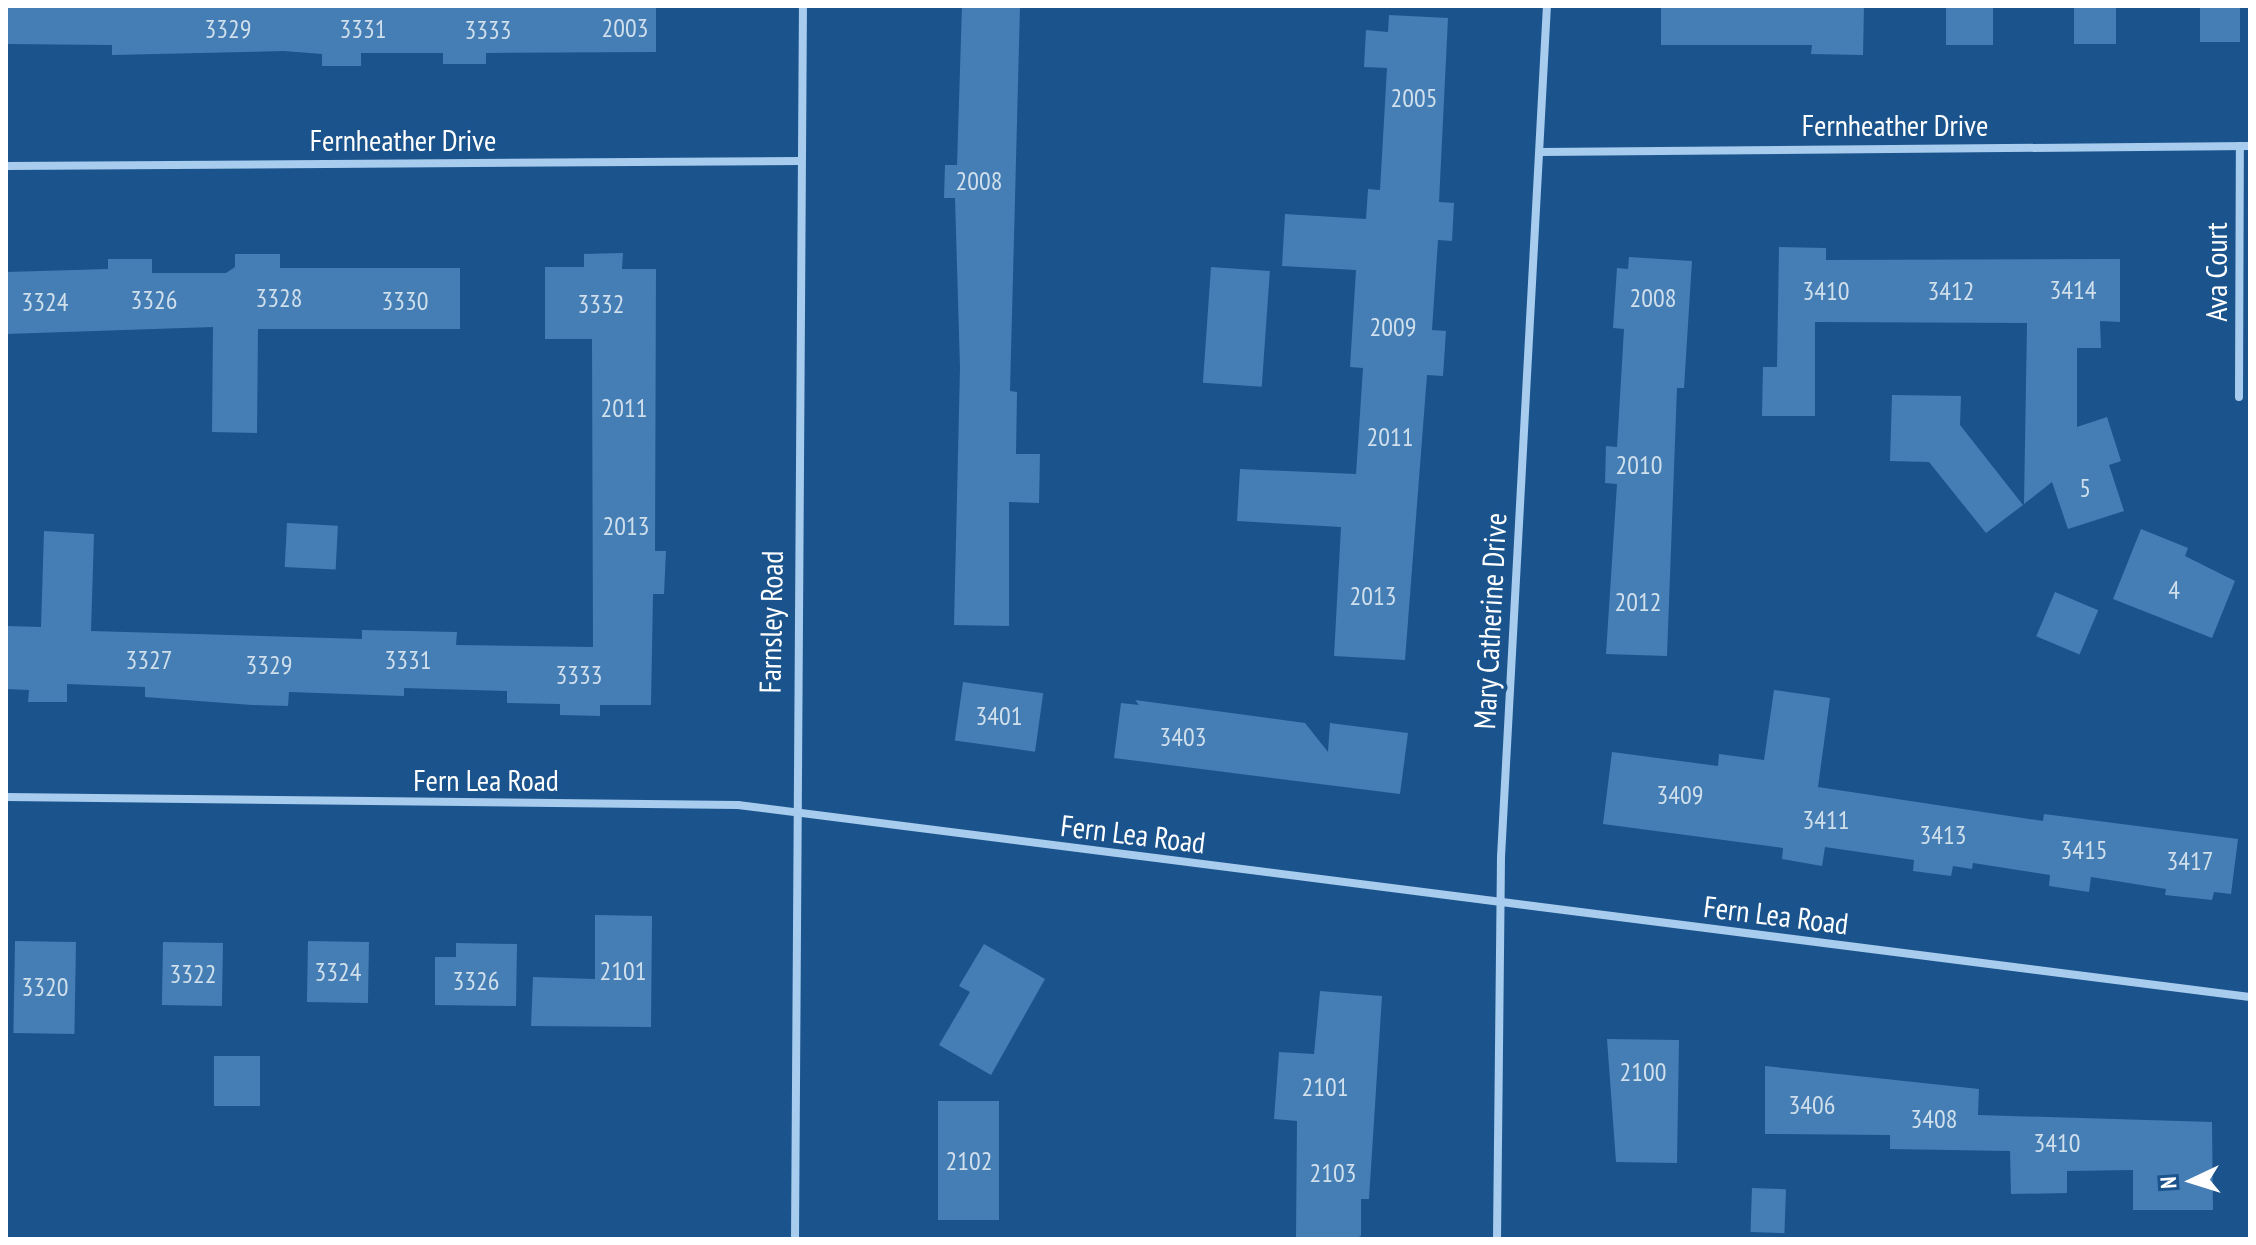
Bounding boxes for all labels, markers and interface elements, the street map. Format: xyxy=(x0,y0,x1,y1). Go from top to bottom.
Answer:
house number: 2003 xyxy=(602,12,648,44)
house number: 3329 xyxy=(205,13,251,45)
house number: 3331 xyxy=(340,13,386,45)
house number: 3333 xyxy=(465,14,511,46)
house number: 2005 xyxy=(1391,82,1437,114)
street label: Fernheather Drive xyxy=(1802,107,1988,143)
street label: Fernheather Drive xyxy=(310,122,496,158)
house number: 2008 xyxy=(956,165,1002,197)
street label: Ava Court xyxy=(2198,222,2234,322)
house number: 3414 xyxy=(2050,274,2096,306)
house number: 3410 xyxy=(1803,275,1849,307)
house number: 3412 xyxy=(1928,275,1974,307)
house number: 3328 xyxy=(256,282,302,314)
house number: 2008 xyxy=(1630,282,1676,314)
house number: 3326 xyxy=(131,284,177,316)
house number: 3330 xyxy=(382,285,428,317)
house number: 3324 xyxy=(22,286,68,318)
house number: 3332 xyxy=(578,288,624,320)
house number: 2009 xyxy=(1370,311,1416,343)
house number: 2011 xyxy=(601,392,647,424)
house number: 2011 xyxy=(1367,421,1413,453)
house number: 2010 xyxy=(1616,449,1662,481)
house number: 5 xyxy=(2079,472,2091,504)
house number: 2013 xyxy=(603,510,649,542)
street label: Mary Catherine Drive xyxy=(1466,512,1514,730)
street label: Farnsley Road xyxy=(752,550,790,694)
house number: 4 xyxy=(2168,574,2180,606)
house number: 2013 xyxy=(1350,580,1396,612)
house number: 2012 xyxy=(1615,586,1661,618)
house number: 3327 xyxy=(126,644,172,676)
house number: 3331 xyxy=(385,644,431,676)
house number: 3329 xyxy=(246,649,292,681)
house number: 3333 xyxy=(556,659,602,691)
house number: 3401 xyxy=(976,700,1022,732)
house number: 3403 xyxy=(1160,721,1206,753)
street label: Fern Lea Road xyxy=(413,762,559,798)
house number: 3409 xyxy=(1657,779,1703,811)
house number: 3411 xyxy=(1803,804,1849,836)
street label: Fern Lea Road xyxy=(1059,807,1207,861)
house number: 3413 xyxy=(1920,819,1966,851)
house number: 3415 xyxy=(2061,834,2107,866)
house number: 3417 xyxy=(2167,845,2213,877)
street label: Fern Lea Road xyxy=(1702,888,1850,942)
house number: 2101 xyxy=(600,955,646,987)
house number: 3324 xyxy=(315,956,361,988)
house number: 3322 xyxy=(170,958,216,990)
house number: 3326 xyxy=(453,965,499,997)
house number: 3320 xyxy=(22,971,68,1003)
house number: 2100 xyxy=(1620,1056,1666,1088)
house number: 2101 xyxy=(1302,1071,1348,1103)
house number: 3406 xyxy=(1789,1089,1835,1121)
house number: 3408 xyxy=(1911,1103,1957,1135)
house number: 3410 xyxy=(2034,1127,2080,1159)
north arrow xyxy=(2152,1141,2232,1221)
house number: 2102 xyxy=(946,1145,992,1177)
house number: 2103 xyxy=(1310,1157,1356,1189)
text: N xyxy=(2154,1176,2182,1190)

